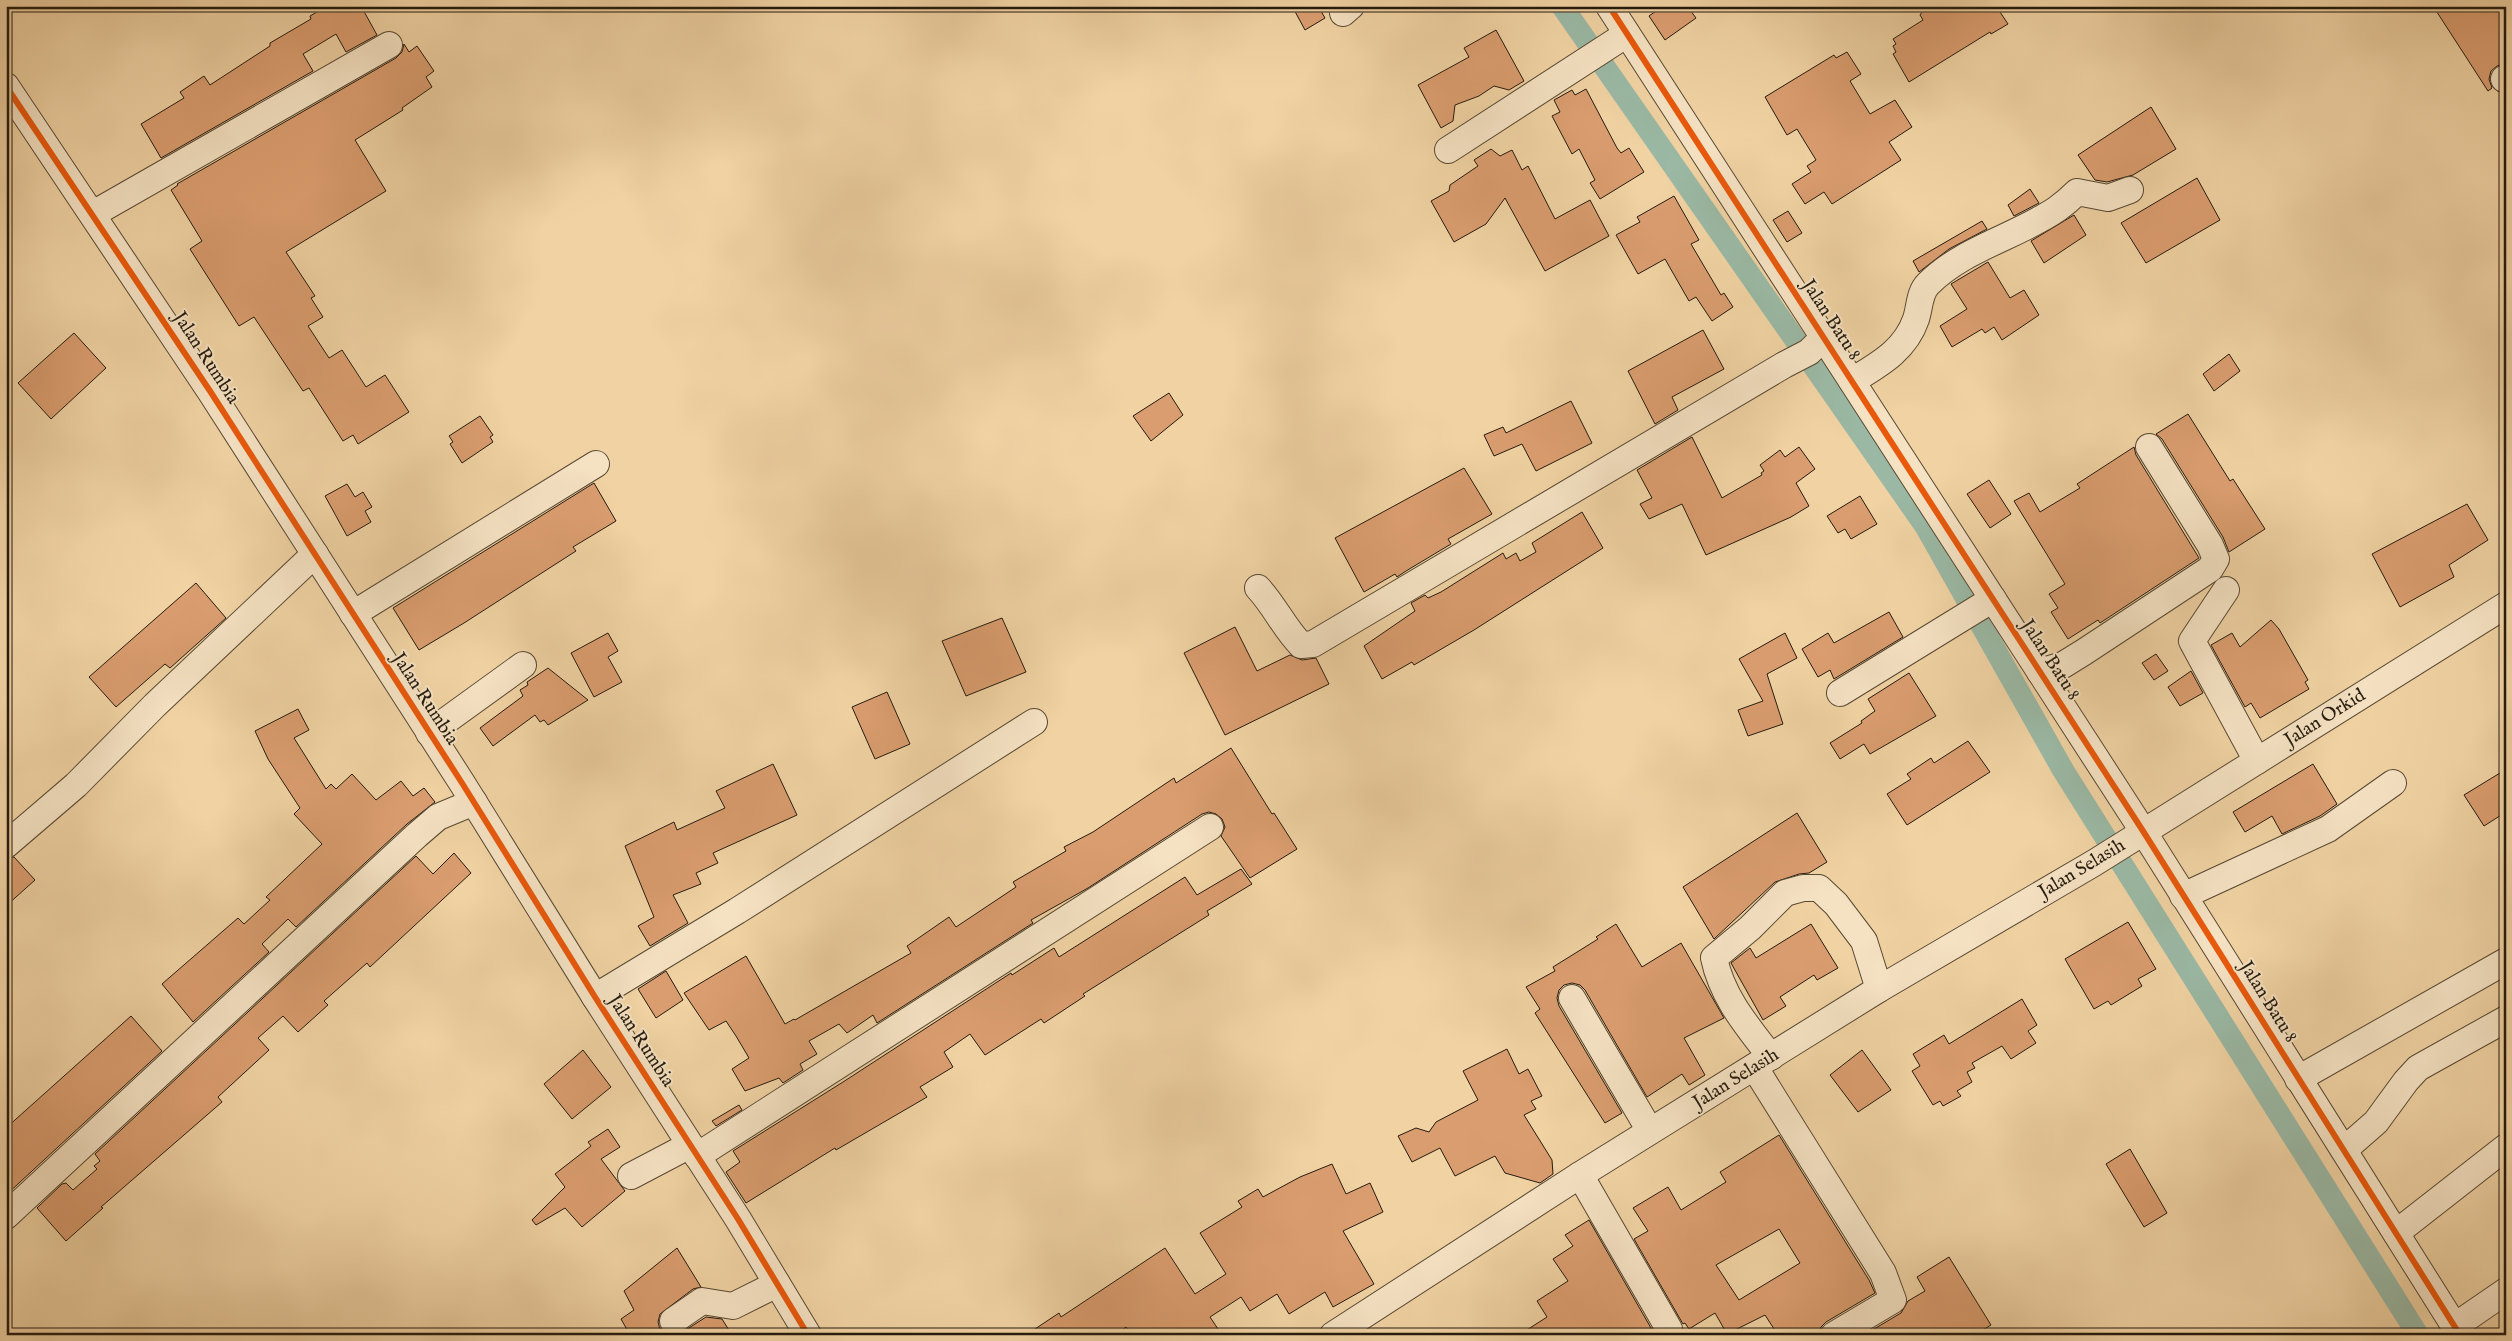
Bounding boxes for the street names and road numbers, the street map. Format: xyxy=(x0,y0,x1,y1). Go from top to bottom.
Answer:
street label: Jalan Batu 8 xyxy=(1795,273,1866,365)
street label: Jalan Rumbia xyxy=(166,306,245,409)
street label: Jalan Batu 8 xyxy=(2014,613,2085,705)
street label: Jalan Rumbia xyxy=(385,647,464,750)
street label: Jalan Orkid xyxy=(2278,683,2371,753)
street label: Jalan Selasih xyxy=(2033,834,2130,905)
street label: Jalan Batu 8 xyxy=(2232,955,2303,1047)
street label: Jalan Rumbia xyxy=(601,989,680,1092)
street label: Jalan Selasih xyxy=(1687,1043,1783,1116)

